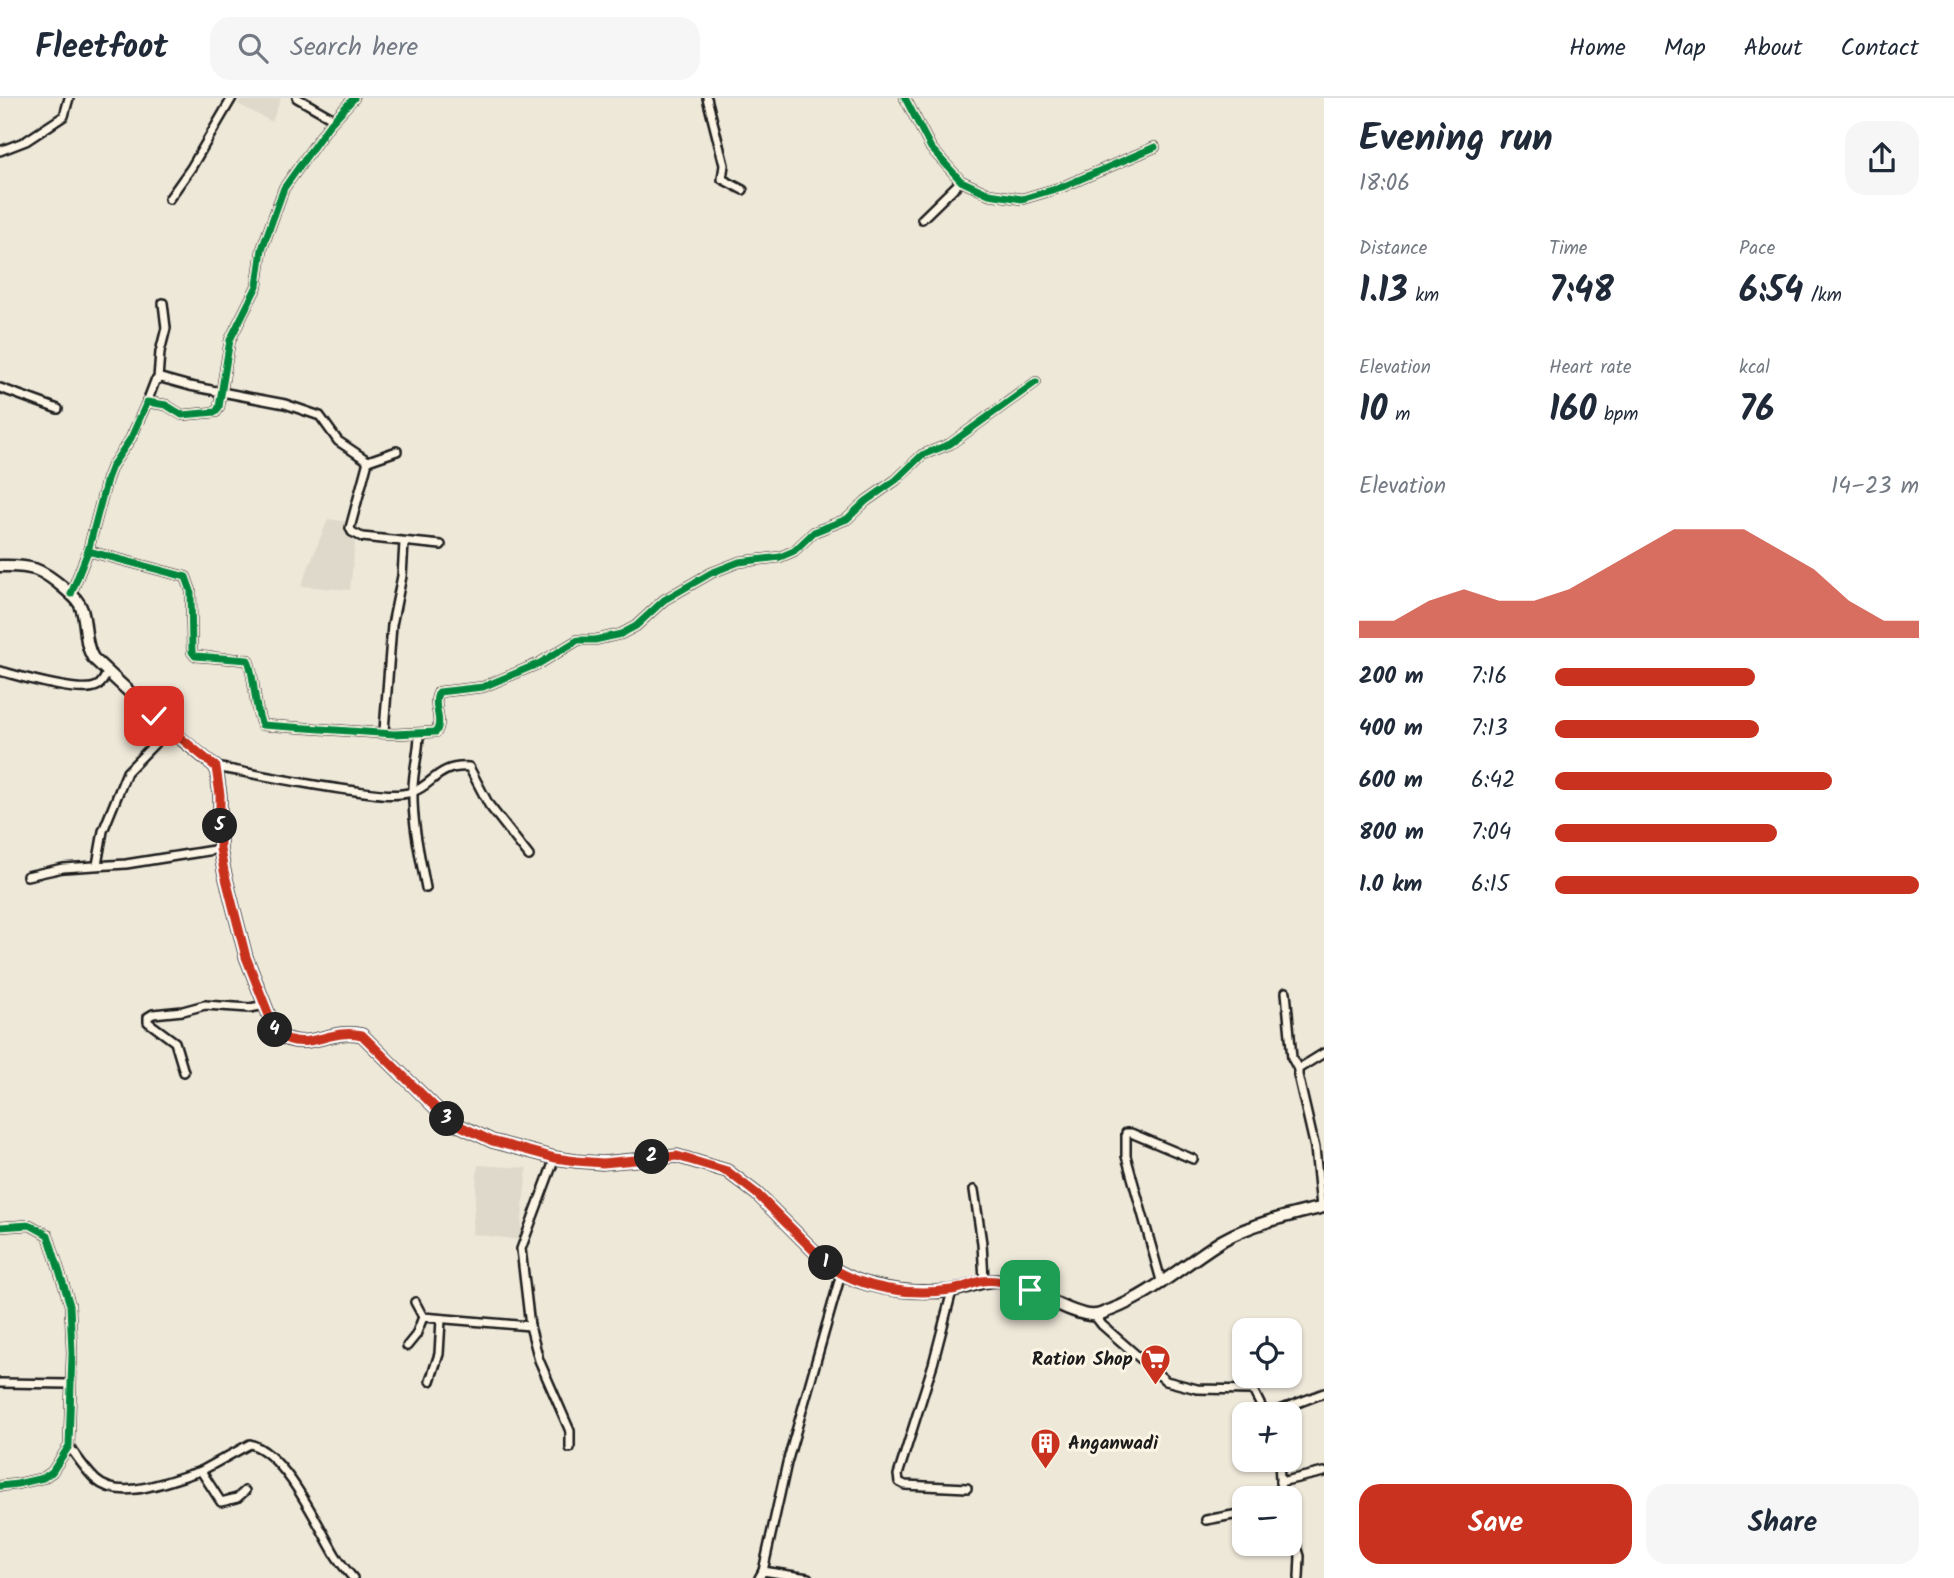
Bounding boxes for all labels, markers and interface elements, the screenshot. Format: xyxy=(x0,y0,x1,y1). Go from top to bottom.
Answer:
search box xyxy=(210,17,700,80)
text: Fleetfoot xyxy=(35,22,168,75)
text: Search here xyxy=(290,27,418,69)
icon: search xyxy=(234,29,272,67)
text: Home xyxy=(1569,29,1626,68)
text: Map xyxy=(1664,29,1706,68)
text: About xyxy=(1744,29,1802,68)
text: Contact xyxy=(1840,29,1919,68)
text: Evening run xyxy=(1359,110,1553,170)
button: share xyxy=(1845,121,1919,195)
text: 18:06 xyxy=(1359,166,1410,202)
text: Distance xyxy=(1359,234,1427,264)
text: Time xyxy=(1549,234,1587,264)
text: Pace xyxy=(1739,234,1775,264)
text: 1.13 xyxy=(1359,264,1408,320)
text: 7:48 xyxy=(1549,264,1614,320)
text: 6:54 xyxy=(1739,264,1803,320)
text: km xyxy=(1408,281,1439,311)
text: /km xyxy=(1803,281,1842,311)
text: Elevation xyxy=(1359,353,1431,383)
text: Heart rate xyxy=(1549,353,1632,383)
text: kcal xyxy=(1739,353,1770,383)
text: 10 xyxy=(1359,383,1388,439)
text: 160 xyxy=(1549,383,1597,439)
text: 76 xyxy=(1739,383,1775,439)
text: m xyxy=(1388,400,1410,430)
text: bpm xyxy=(1597,400,1638,430)
text: Elevation xyxy=(1359,469,1446,505)
text: 14–23 m xyxy=(1831,469,1919,505)
text: 200 m xyxy=(1359,659,1424,695)
text: 7:16 xyxy=(1471,659,1507,695)
pin xyxy=(124,686,184,746)
icon: check xyxy=(135,697,173,735)
text: 400 m xyxy=(1359,711,1423,747)
text: 7:13 xyxy=(1471,711,1508,747)
text: 600 m xyxy=(1359,763,1423,799)
text: 6:42 xyxy=(1471,763,1515,799)
pin: 5 xyxy=(202,808,238,844)
text: 5 xyxy=(215,810,224,840)
text: 800 m xyxy=(1359,815,1424,851)
text: 7:04 xyxy=(1471,815,1511,851)
text: 1.0 km xyxy=(1359,867,1422,903)
text: 6:15 xyxy=(1471,867,1509,903)
pin: 4 xyxy=(258,1012,292,1048)
text: 4 xyxy=(269,1014,280,1044)
pin: 3 xyxy=(430,1102,464,1136)
text: 3 xyxy=(441,1103,452,1133)
pin: 2 xyxy=(634,1140,670,1174)
text: 2 xyxy=(646,1141,657,1171)
pin: 1 xyxy=(808,1246,844,1280)
text: 1 xyxy=(823,1247,828,1277)
pin xyxy=(1000,1260,1060,1320)
icon: arrive xyxy=(1011,1271,1049,1309)
map controls xyxy=(1232,1318,1302,1556)
button: locate xyxy=(1232,1318,1302,1388)
supermarket icon: Ration Shop xyxy=(1139,1343,1173,1387)
place label: Ration Shop xyxy=(1032,1345,1133,1375)
button: + xyxy=(1232,1402,1302,1472)
building icon: Anganwadi xyxy=(1028,1427,1062,1471)
place label: Anganwadi xyxy=(1068,1429,1159,1459)
button: Save xyxy=(1359,1484,1632,1564)
button: Share xyxy=(1646,1484,1919,1564)
button: − xyxy=(1232,1486,1302,1556)

